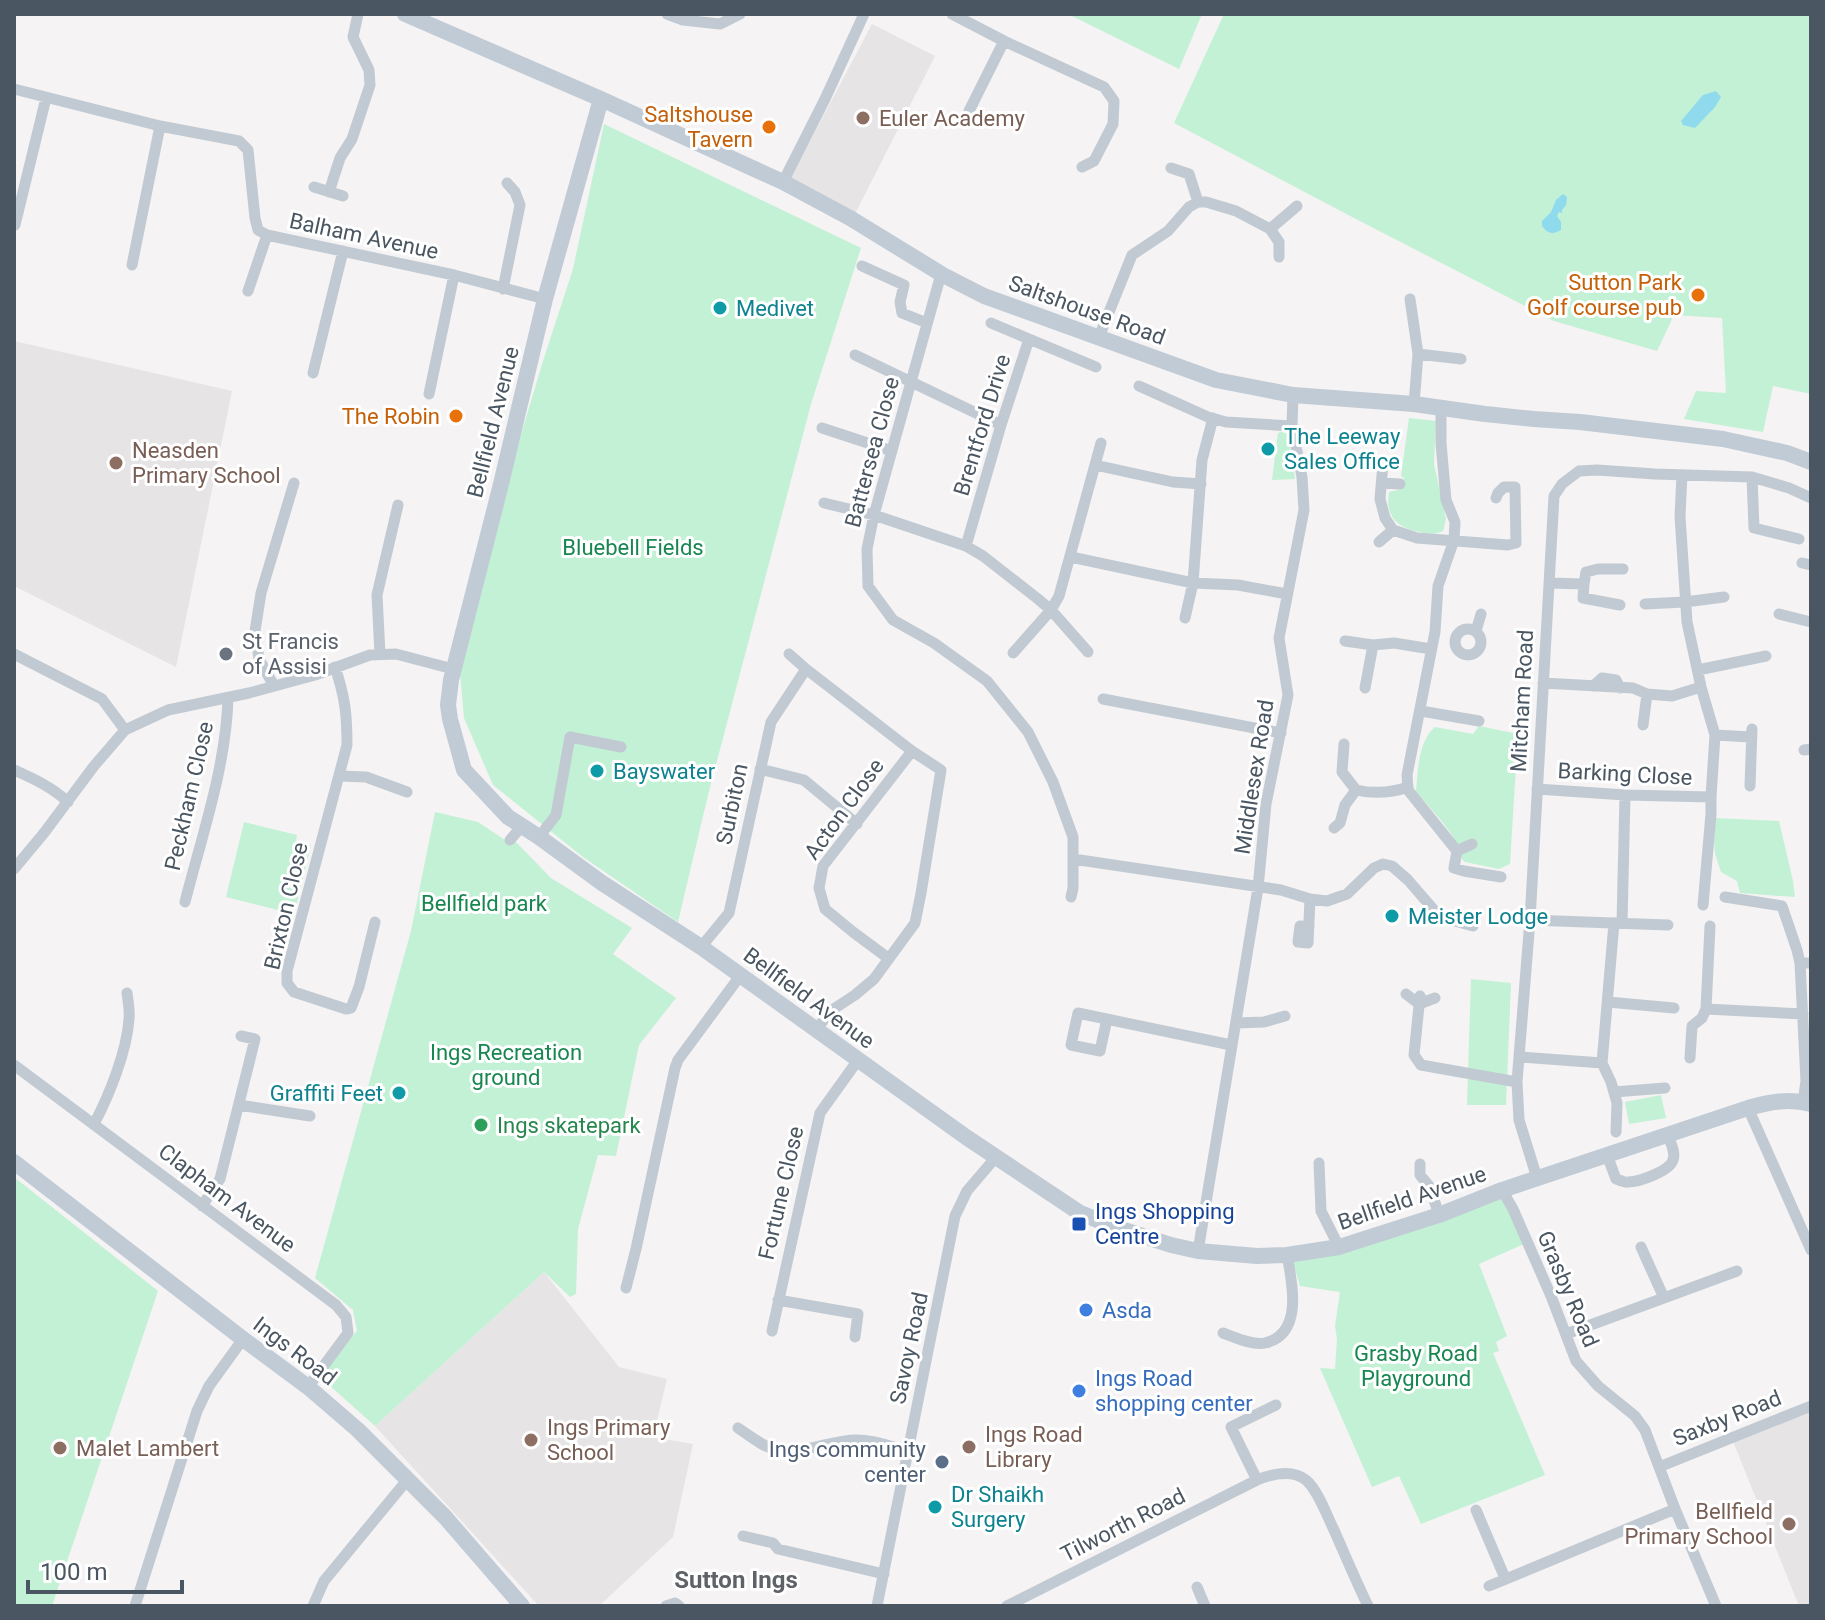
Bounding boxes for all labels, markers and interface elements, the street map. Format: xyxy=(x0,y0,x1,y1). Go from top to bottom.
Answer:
place label: Saltshouse Tavern xyxy=(644,102,753,152)
place label: Euler Academy xyxy=(879,106,1026,131)
marker: Euler Academy xyxy=(854,109,872,127)
marker: Saltshouse Tavern xyxy=(760,118,778,136)
street label: Balham Avenue xyxy=(287,208,441,264)
street label: Saltshouse Road xyxy=(1005,270,1169,350)
place label: Sutton Park Golf course pub xyxy=(1527,270,1683,320)
marker: Sutton Park Golf course pub xyxy=(1689,286,1707,304)
place label: Medivet xyxy=(736,296,814,321)
marker: Medivet xyxy=(711,299,729,317)
street label: Bellfield Avenue xyxy=(462,344,524,500)
street label: Brentford Drive xyxy=(949,351,1015,499)
street label: Battersea Close xyxy=(840,374,904,530)
place label: The Robin xyxy=(342,404,440,429)
marker: The Robin xyxy=(447,407,465,425)
place label: The Leeway Sales Office xyxy=(1284,424,1401,474)
place label: Neasden Primary School xyxy=(132,438,281,488)
marker: The Leeway Sales Office xyxy=(1259,440,1277,458)
marker: Neasden Primary School xyxy=(107,454,125,472)
park label: Bluebell Fields xyxy=(562,535,704,560)
place label: St Francis of Assisi xyxy=(242,629,339,679)
street label: Mitcham Road xyxy=(1506,629,1538,773)
marker: St Francis of Assisi xyxy=(217,645,235,663)
street label: Middlesex Road xyxy=(1229,698,1279,856)
street label: Peckham Close xyxy=(160,719,218,873)
street label: Acton Close xyxy=(799,754,889,864)
street label: Barking Close xyxy=(1557,758,1693,790)
place label: Bayswater xyxy=(613,759,716,784)
street label: Surbiton xyxy=(711,761,753,847)
marker: Bayswater xyxy=(588,762,606,780)
street label: Brixton Close xyxy=(259,840,313,972)
park label: Bellfield park xyxy=(421,891,548,916)
place label: Meister Lodge xyxy=(1408,904,1548,929)
marker: Meister Lodge xyxy=(1383,907,1401,925)
street label: Bellfield Avenue xyxy=(739,942,879,1054)
park label: Ings Recreation ground xyxy=(430,1040,582,1090)
place label: Graffiti Feet xyxy=(270,1081,383,1106)
marker: Graffiti Feet xyxy=(390,1084,408,1102)
place label: Ings skatepark xyxy=(497,1113,641,1138)
marker: Ings skatepark xyxy=(472,1116,490,1134)
street label: Fortune Close xyxy=(753,1124,809,1262)
street label: Clapham Avenue xyxy=(154,1138,300,1258)
street label: Bellfield Avenue xyxy=(1335,1161,1489,1235)
place label: Ings Shopping Centre xyxy=(1095,1199,1235,1249)
marker: Ings Shopping Centre xyxy=(1070,1215,1088,1233)
street label: Grasby Road xyxy=(1532,1227,1604,1351)
street label: Savoy Road xyxy=(885,1290,933,1406)
place label: Asda xyxy=(1102,1298,1152,1323)
marker: Asda xyxy=(1077,1301,1095,1319)
street label: Ings Road xyxy=(248,1312,342,1390)
park label: Grasby Road Playground xyxy=(1354,1341,1478,1391)
place label: Ings Road shopping center xyxy=(1095,1366,1253,1416)
marker: Ings Road shopping center xyxy=(1070,1382,1088,1400)
street label: Saxby Road xyxy=(1669,1385,1785,1451)
place label: Ings Primary School xyxy=(547,1415,671,1465)
place label: Ings Road Library xyxy=(985,1422,1083,1472)
marker: Ings Primary School xyxy=(522,1431,540,1449)
place label: Malet Lambert xyxy=(76,1436,219,1461)
place label: Ings community center xyxy=(769,1437,927,1487)
marker: Ings Road Library xyxy=(960,1438,978,1456)
marker: Malet Lambert xyxy=(51,1439,69,1457)
marker: Ings community center xyxy=(933,1453,951,1471)
place label: Dr Shaikh Surgery xyxy=(951,1482,1044,1532)
street label: Tilworth Road xyxy=(1057,1483,1189,1567)
marker: Dr Shaikh Surgery xyxy=(926,1498,944,1516)
place label: Bellfield Primary School xyxy=(1624,1499,1773,1549)
marker: Bellfield Primary School xyxy=(1780,1515,1798,1533)
scale bar xyxy=(28,1544,182,1594)
text: 100 m xyxy=(40,1558,107,1586)
district label: Sutton Ings xyxy=(674,1566,798,1594)

